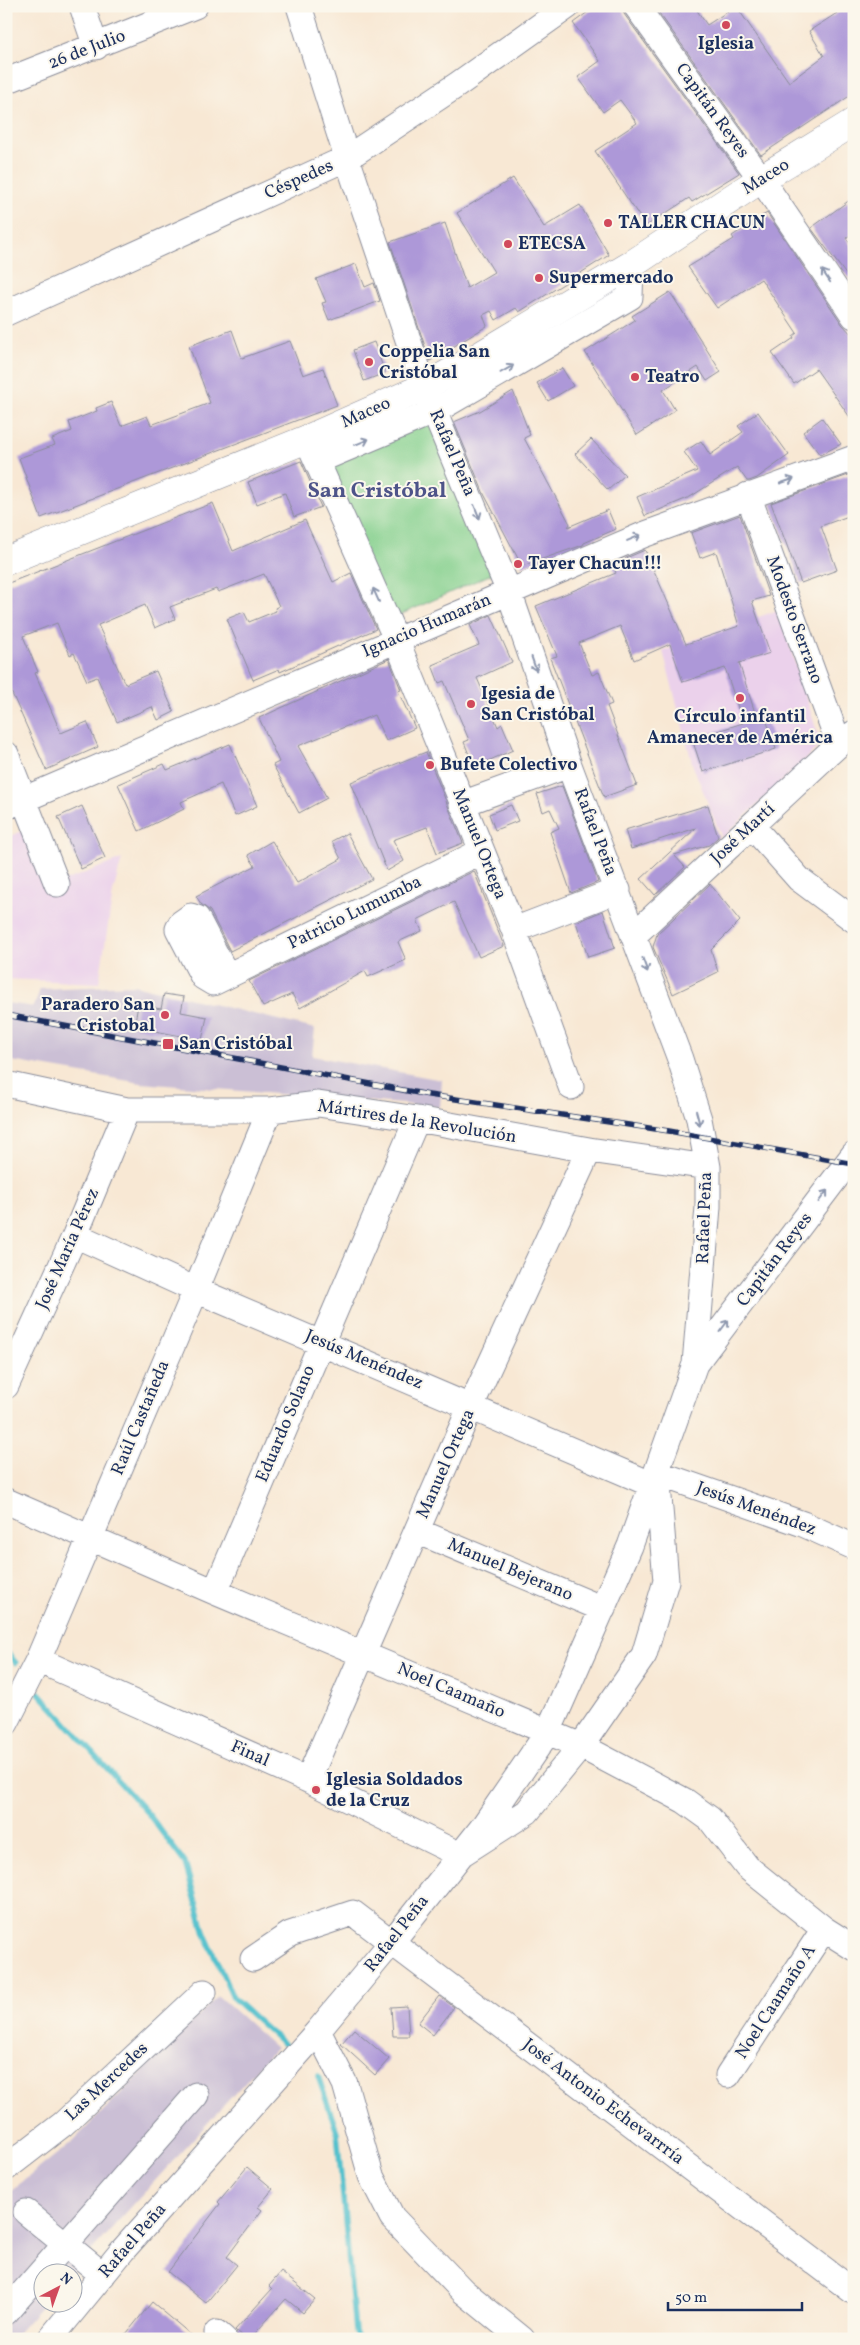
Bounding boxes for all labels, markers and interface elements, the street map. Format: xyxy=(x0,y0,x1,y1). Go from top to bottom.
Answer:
marker: Iglesia xyxy=(720,19,732,31)
street label: 26 de Julio xyxy=(45,24,129,76)
place label: Iglesia xyxy=(698,32,754,57)
street label: Capitán Reyes xyxy=(669,58,755,164)
street label: Maceo xyxy=(737,153,795,201)
street label: Céspedes xyxy=(260,154,338,206)
place label: TALLER CHACUN xyxy=(618,211,765,236)
marker: TALLER CHACUN xyxy=(602,217,614,229)
place label: ETECSA xyxy=(518,232,586,257)
marker: ETECSA xyxy=(502,238,514,250)
place label: Supermercado xyxy=(549,266,673,291)
one-way arrow xyxy=(821,269,831,283)
marker: Supermercado xyxy=(533,272,545,284)
place label: Coppelia San Cristóbal xyxy=(379,340,490,386)
marker: Coppelia San Cristóbal xyxy=(363,356,375,368)
one-way arrow xyxy=(499,364,514,374)
place label: Teatro xyxy=(645,365,700,390)
marker: Teatro xyxy=(629,371,641,383)
street label: Maceo xyxy=(337,391,395,435)
street label: Rafael Peña xyxy=(422,406,482,500)
one-way arrow xyxy=(354,436,369,446)
district label: San Cristóbal xyxy=(308,476,446,507)
one-way arrow xyxy=(778,476,794,486)
one-way arrow xyxy=(473,504,482,520)
one-way arrow xyxy=(626,533,641,543)
place label: Tayer Chacun!!! xyxy=(528,552,662,577)
street label: Modesto Serrano xyxy=(759,553,829,687)
marker: Tayer Chacun!!! xyxy=(512,558,524,570)
street label: Ignacio Humarán xyxy=(359,587,496,664)
one-way arrow xyxy=(371,588,381,603)
one-way arrow xyxy=(530,656,539,672)
place label: Igesia de San Cristóbal xyxy=(481,682,595,728)
marker: Círculo infantil Amanecer de América xyxy=(734,692,746,704)
marker: Igesia de San Cristóbal xyxy=(465,698,477,710)
place label: Círculo infantil Amanecer de América xyxy=(647,705,833,751)
place label: Bufete Colectivo xyxy=(440,753,577,778)
marker: Bufete Colectivo xyxy=(424,759,436,771)
street label: Rafael Peña xyxy=(567,784,623,880)
street label: Manuel Ortega xyxy=(445,785,513,903)
street label: José Martí xyxy=(705,797,781,871)
street label: Patricio Lumumba xyxy=(284,870,426,956)
one-way arrow xyxy=(641,957,650,972)
place label: Paradero San Cristobal xyxy=(41,993,155,1039)
marker: Paradero San Cristobal xyxy=(159,1009,171,1021)
place label: San Cristóbal xyxy=(179,1032,293,1057)
marker: San Cristóbal xyxy=(161,1037,175,1051)
street label: Mártires de la Revolución xyxy=(316,1094,518,1150)
one-way arrow xyxy=(694,1110,703,1126)
street label: Rafael Peña xyxy=(691,1171,719,1265)
street label: José María Pérez xyxy=(30,1184,106,1314)
one-way arrow xyxy=(817,1190,828,1203)
street label: Capitán Reyes xyxy=(731,1208,819,1312)
one-way arrow xyxy=(719,1320,730,1333)
street label: Jesús Menéndez xyxy=(301,1324,427,1396)
street label: Raúl Castañeda xyxy=(106,1357,176,1479)
street label: Eduardo Solano xyxy=(250,1362,322,1486)
street label: Manuel Ortega xyxy=(411,1405,481,1523)
street label: Jesús Menéndez xyxy=(692,1476,820,1542)
street label: Manuel Bejerano xyxy=(443,1532,577,1608)
street label: Noel Caamaño xyxy=(393,1657,509,1725)
street label: Final xyxy=(227,1734,273,1774)
place label: Iglesia Soldados de la Cruz xyxy=(326,1768,463,1814)
marker: Iglesia Soldados de la Cruz xyxy=(310,1784,322,1796)
street label: Rafael Peña xyxy=(359,1890,435,1978)
street label: Noel Caamaño A xyxy=(730,1940,823,2064)
street label: José Antonio Echevarrría xyxy=(517,2033,689,2171)
street label: Las Mercedes xyxy=(60,2037,154,2127)
street label: Rafael Peña xyxy=(93,2198,173,2284)
north arrow xyxy=(32,2262,82,2312)
text: N xyxy=(55,2269,76,2290)
scale bar xyxy=(668,2280,801,2312)
text: 50 m xyxy=(675,2288,707,2309)

